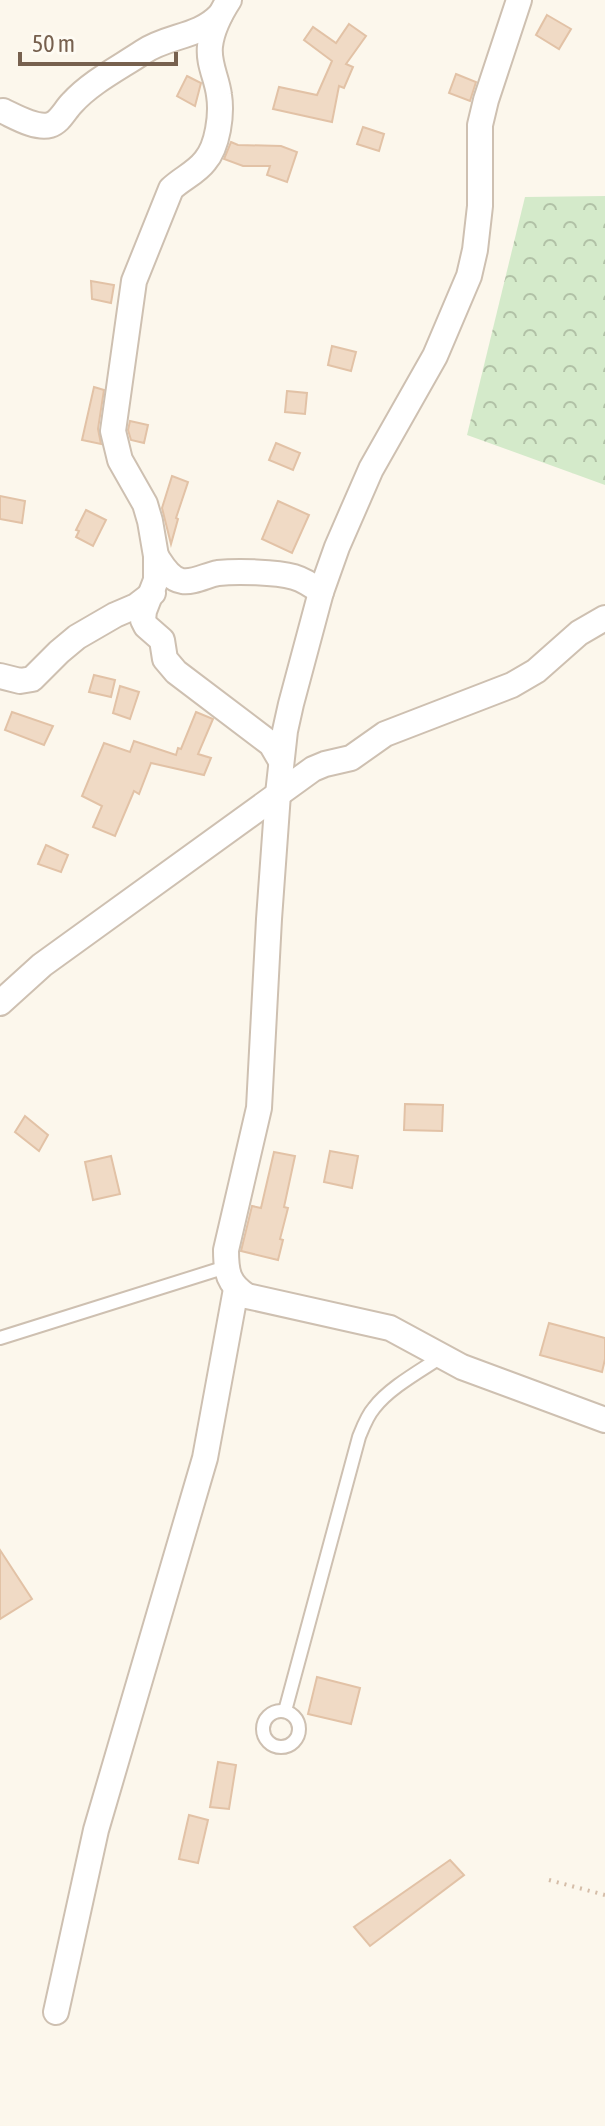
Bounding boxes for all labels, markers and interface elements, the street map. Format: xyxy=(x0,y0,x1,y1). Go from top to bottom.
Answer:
scale bar xyxy=(20,16,176,66)
text: 50 m xyxy=(32,30,75,57)

